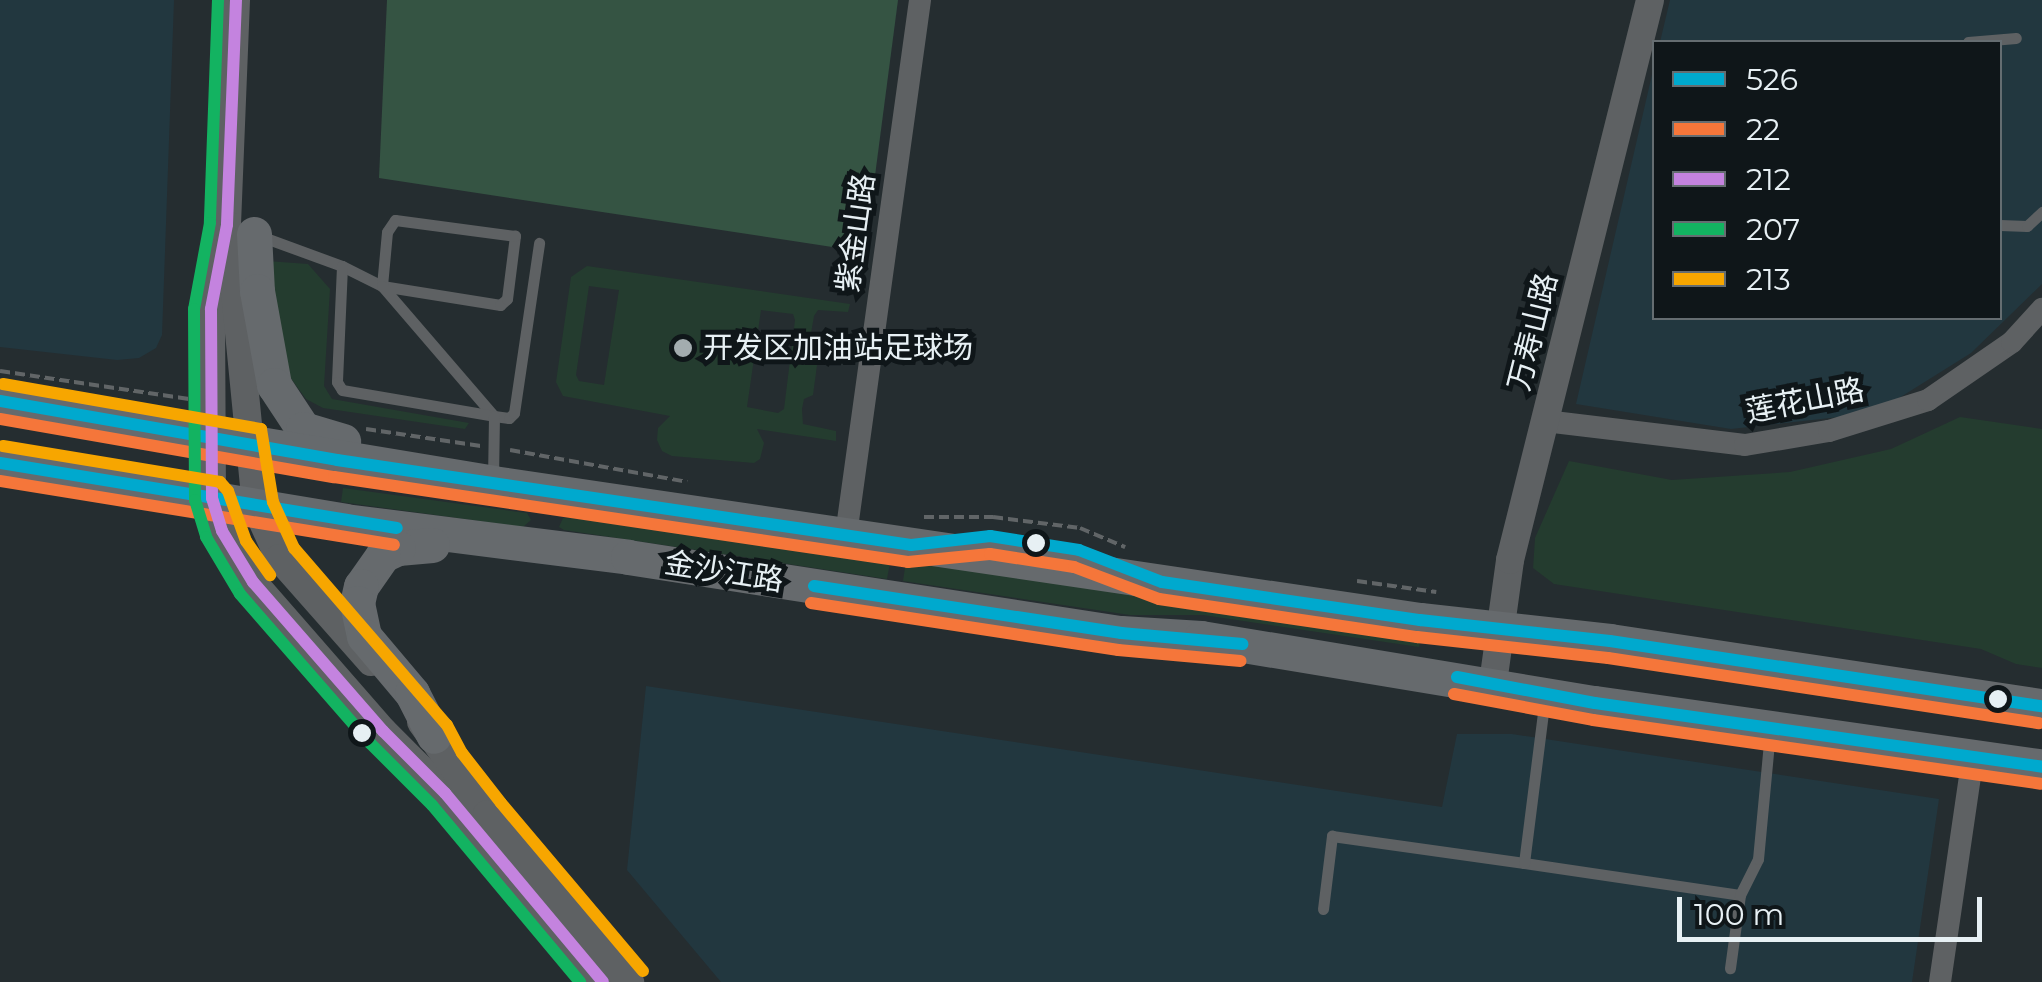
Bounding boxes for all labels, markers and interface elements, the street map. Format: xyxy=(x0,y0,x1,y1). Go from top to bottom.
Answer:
legend xyxy=(1652,40,2002,320)
text: 526 xyxy=(1746,61,1798,98)
text: 22 xyxy=(1746,111,1780,148)
text: 212 xyxy=(1746,161,1791,198)
street label: 紫金山路 xyxy=(830,171,882,295)
text: 207 xyxy=(1746,211,1800,248)
text: 213 xyxy=(1746,261,1791,298)
street label: 万寿山路 xyxy=(1501,269,1565,395)
place label: 开发区加油站足球场 xyxy=(703,330,973,366)
marker: 开发区加油站足球场 xyxy=(672,337,694,359)
street label: 莲花山路 xyxy=(1743,372,1867,430)
unlabelled marker xyxy=(1026,533,1046,553)
street label: 金沙江路 xyxy=(662,545,786,599)
unlabelled marker xyxy=(1988,689,2008,709)
unlabelled marker xyxy=(352,723,372,743)
scale bar xyxy=(1682,877,1987,939)
text: 100 m xyxy=(1694,896,1784,933)

